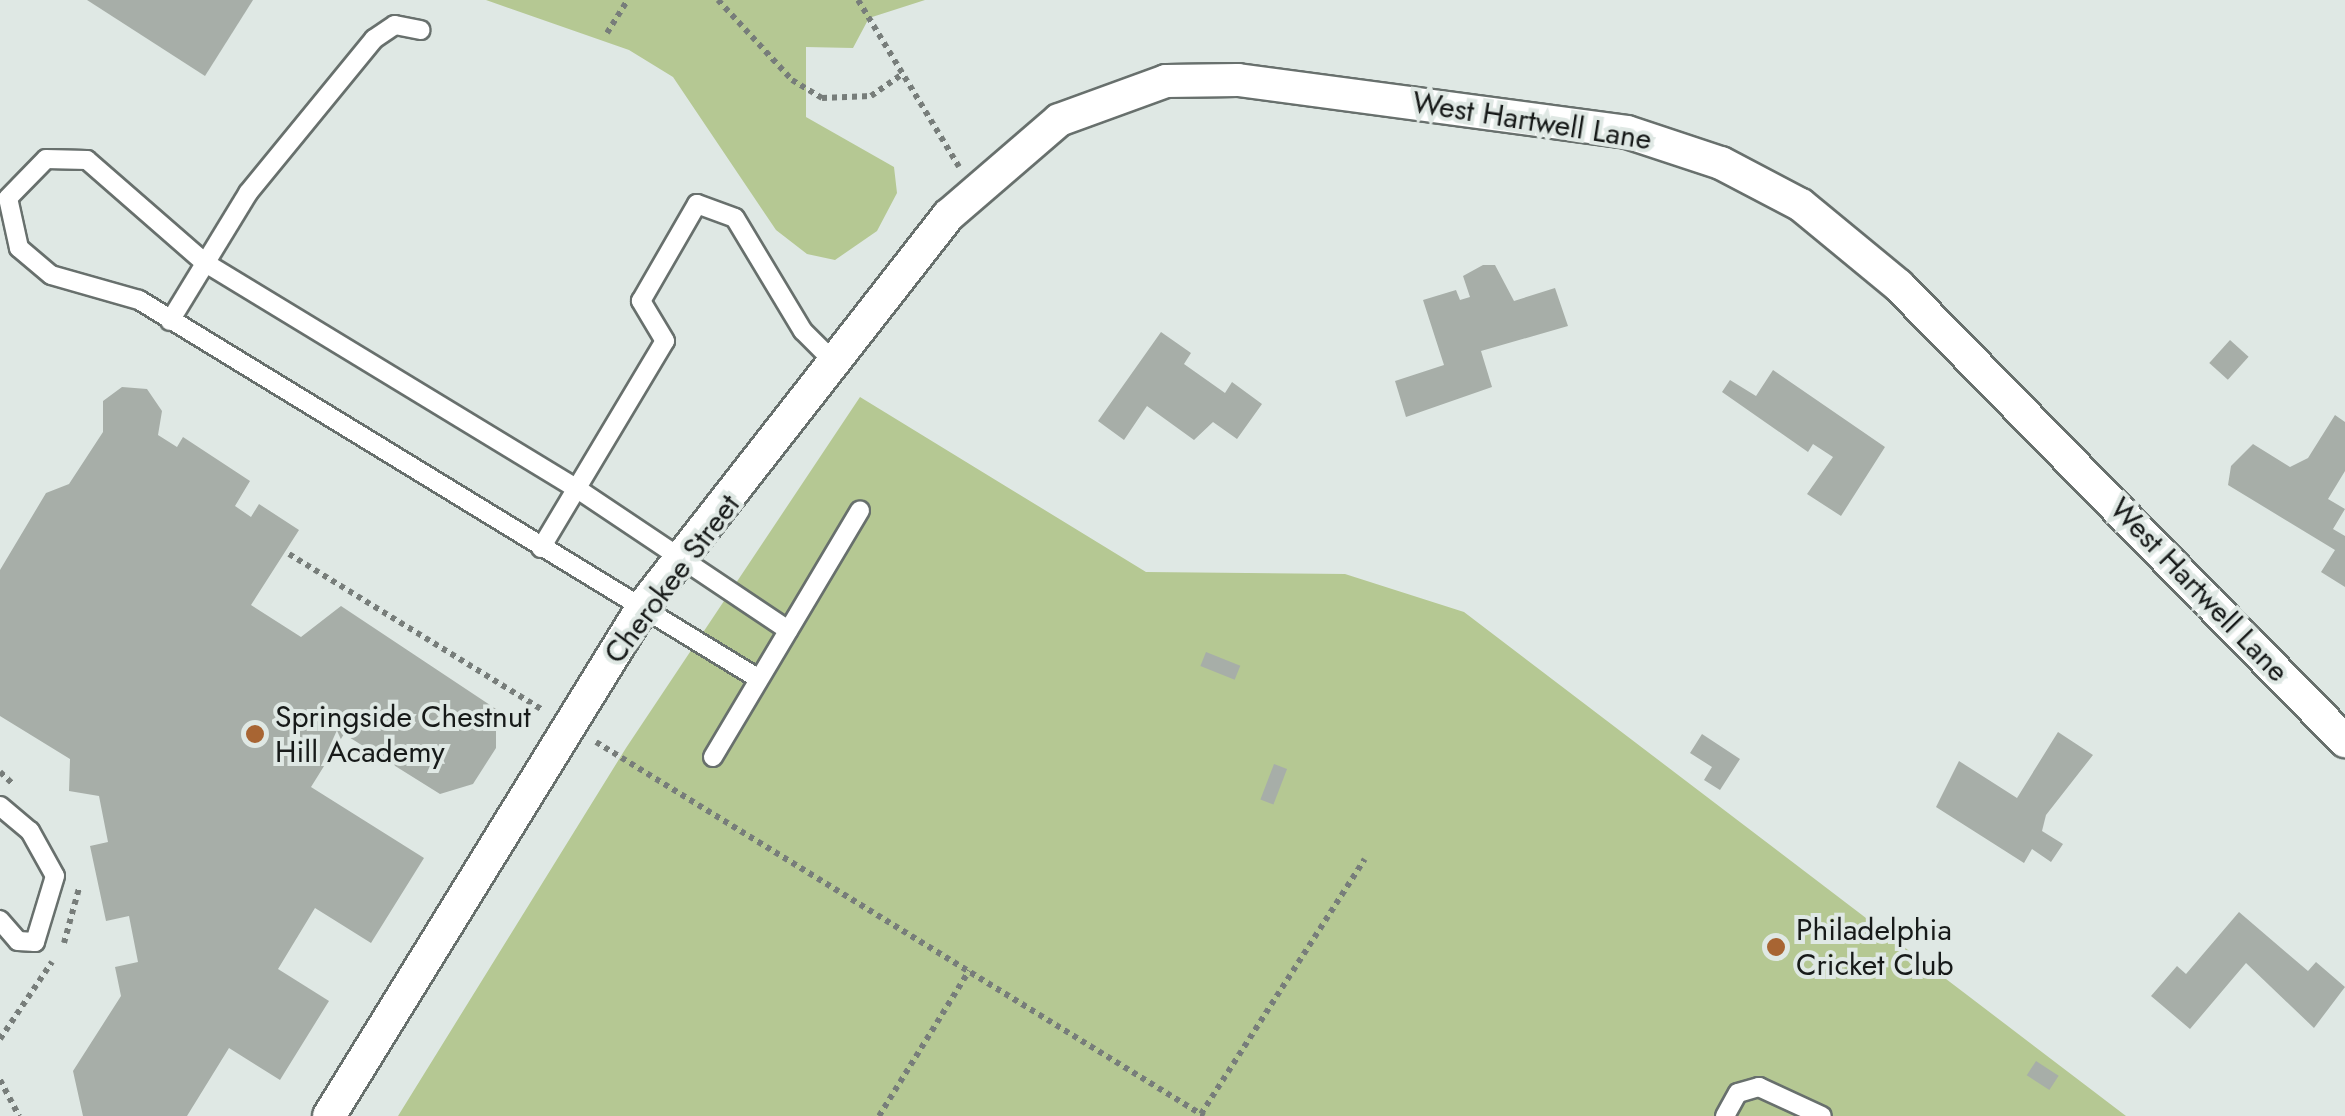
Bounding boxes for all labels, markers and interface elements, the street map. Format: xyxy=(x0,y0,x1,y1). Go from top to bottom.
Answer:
street label: West Hartwell Lane xyxy=(1410,84,1654,158)
street label: Cherokee Street xyxy=(597,487,747,671)
street label: West Hartwell Lane xyxy=(2102,491,2296,689)
place label: Springside Chestnut Hill Academy xyxy=(275,699,531,770)
marker: Springside Chestnut Hill Academy xyxy=(244,723,266,745)
place label: Philadelphia Cricket Club xyxy=(1796,912,1954,982)
marker: Philadelphia Cricket Club xyxy=(1765,936,1787,958)

